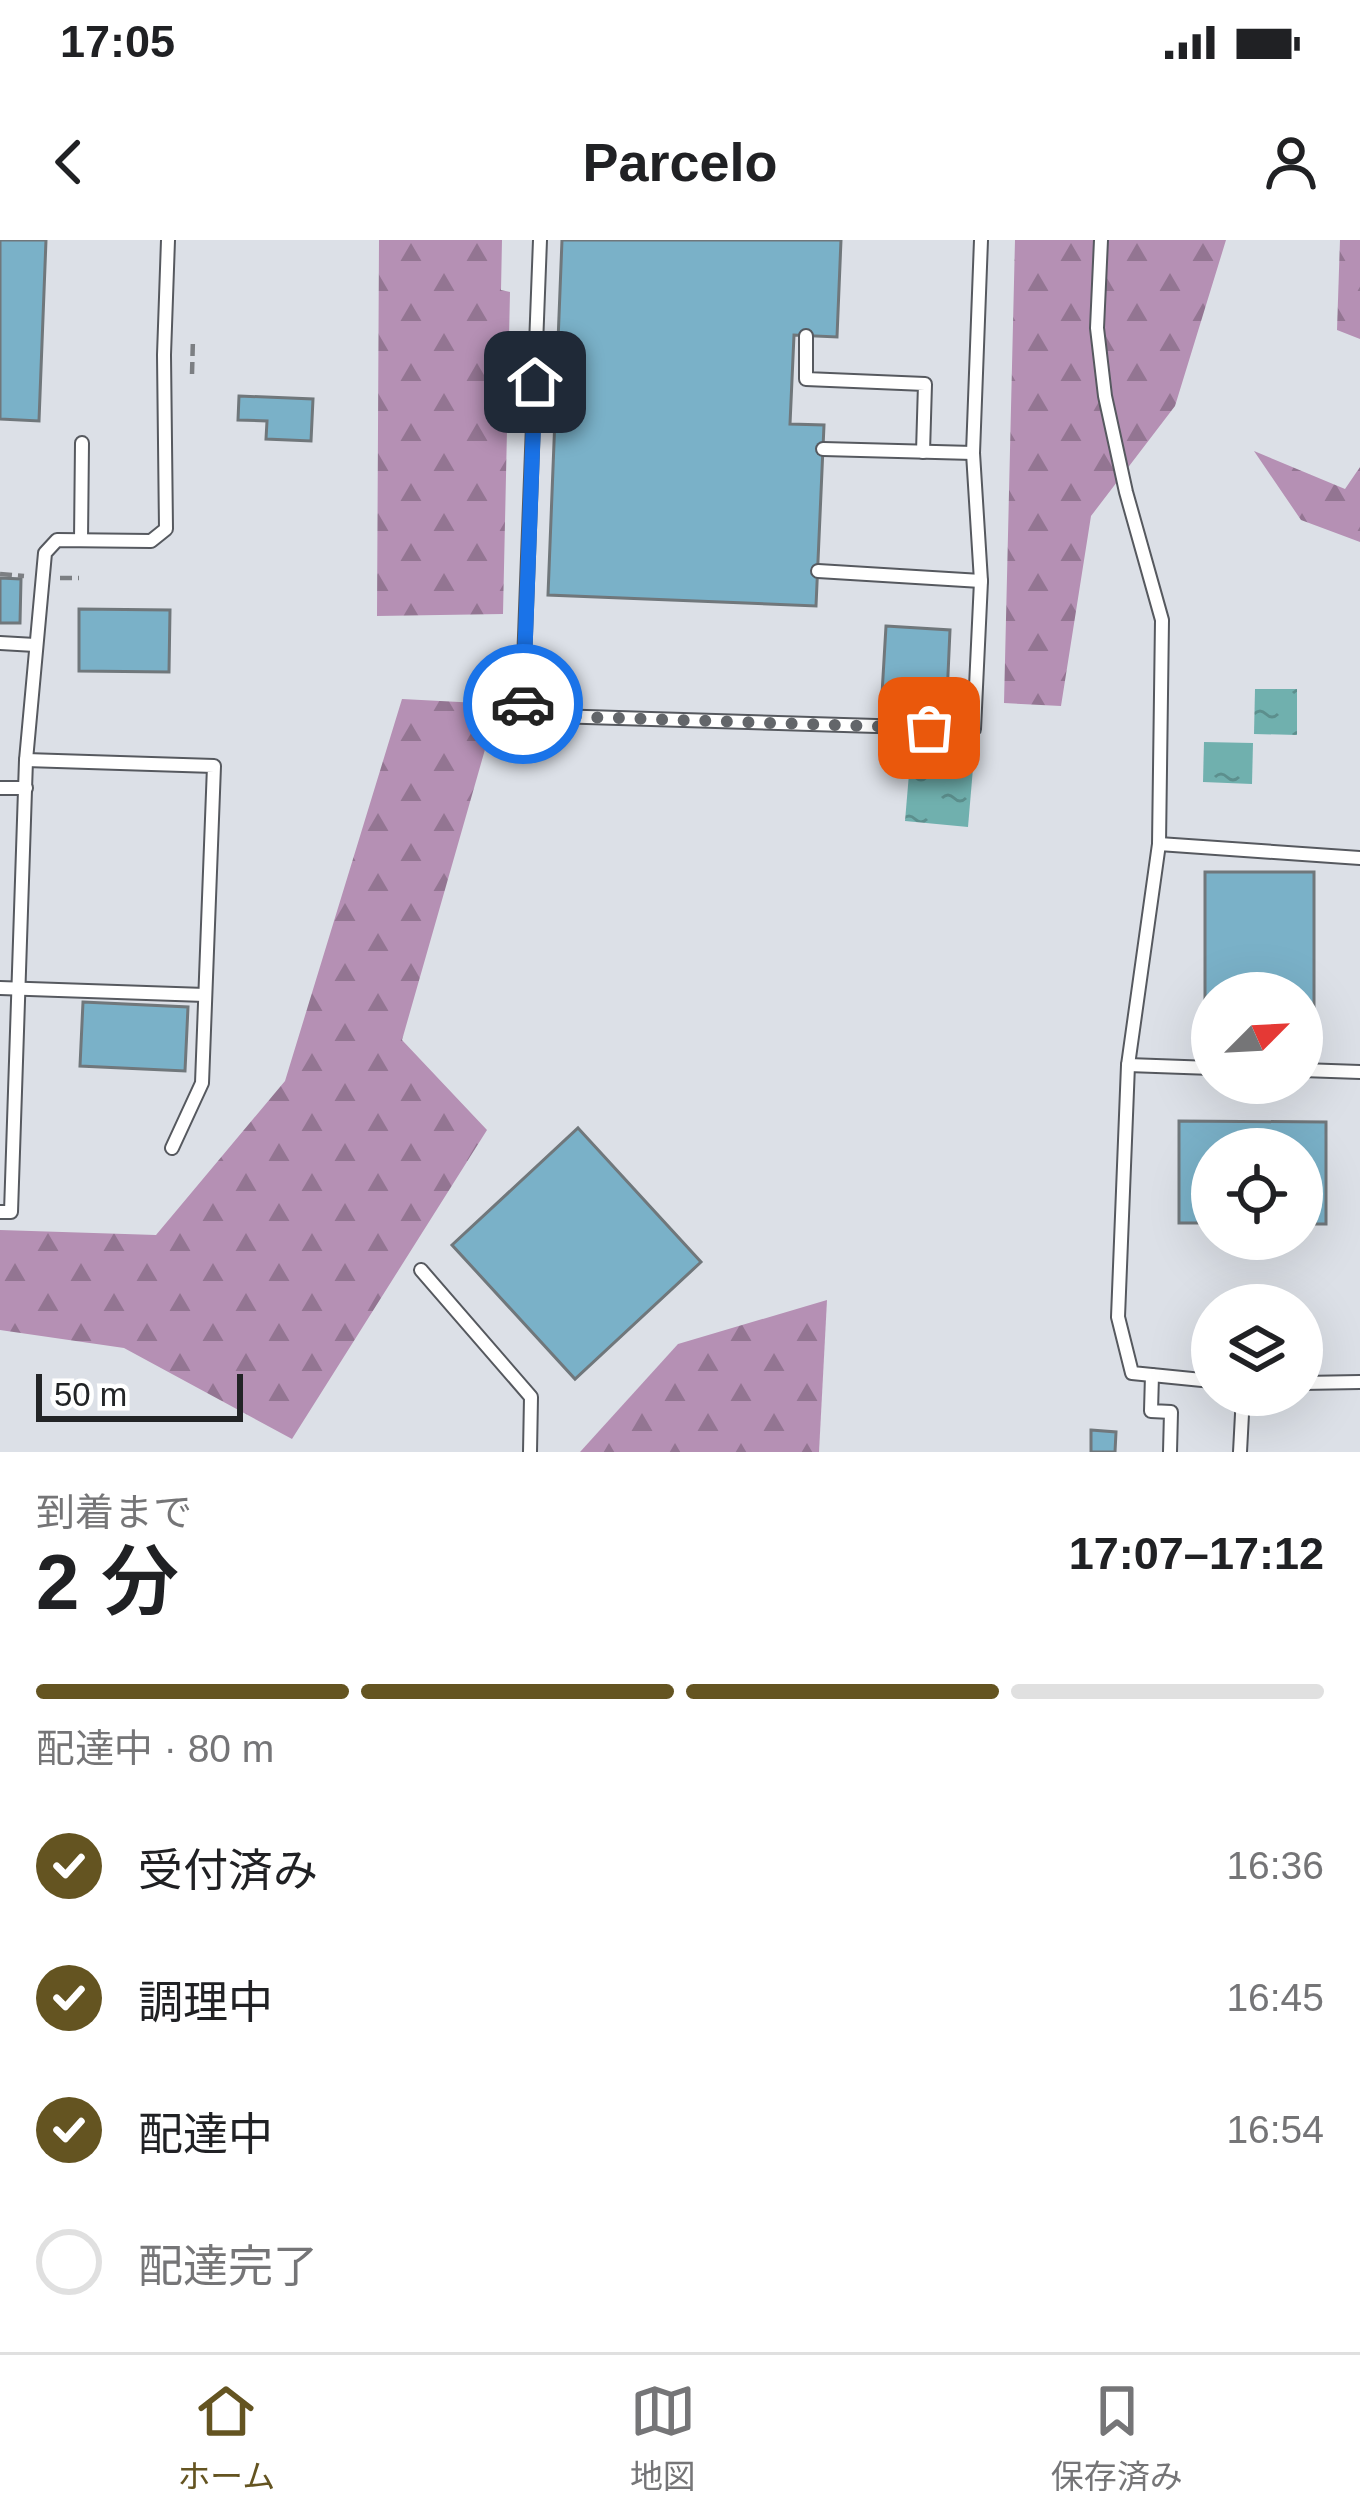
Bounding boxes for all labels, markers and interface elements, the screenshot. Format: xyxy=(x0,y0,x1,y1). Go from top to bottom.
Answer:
text: 17:05 xyxy=(60,16,175,67)
icon: back xyxy=(36,129,102,195)
icon: person xyxy=(1258,129,1324,195)
text: Parcelo xyxy=(582,132,778,192)
pin xyxy=(484,331,586,433)
icon: home xyxy=(502,349,568,415)
courier xyxy=(463,644,583,764)
icon: car xyxy=(490,671,556,737)
pin xyxy=(878,677,980,779)
icon: bag xyxy=(896,695,962,761)
north arrow xyxy=(1191,972,1323,1104)
map controls xyxy=(1191,972,1323,1416)
button: locate xyxy=(1191,1128,1323,1260)
button: layers xyxy=(1191,1284,1323,1416)
scale bar xyxy=(36,1368,243,1421)
text: 50 m xyxy=(54,1376,127,1413)
text: 到着まで xyxy=(36,1491,192,1534)
text: 17:07–17:12 xyxy=(1069,1528,1324,1579)
text: 2 分 xyxy=(36,1538,179,1626)
text: 配達中 · 80 m xyxy=(36,1727,274,1770)
icon: check xyxy=(36,1833,102,1899)
text: 16:36 xyxy=(1226,1844,1324,1887)
text: 受付済み xyxy=(138,1845,318,1896)
icon: check xyxy=(36,1965,102,2031)
text: 16:45 xyxy=(1226,1976,1324,2019)
text: 調理中 xyxy=(138,1977,273,2028)
icon: check xyxy=(36,2097,102,2163)
text: 16:54 xyxy=(1226,2108,1324,2151)
text: 配達中 xyxy=(138,2109,273,2160)
text: 配達完了 xyxy=(138,2241,318,2292)
tab: ホーム xyxy=(177,2378,275,2498)
tab: 地図 xyxy=(630,2378,696,2498)
tab: 保存済み xyxy=(1051,2378,1183,2498)

